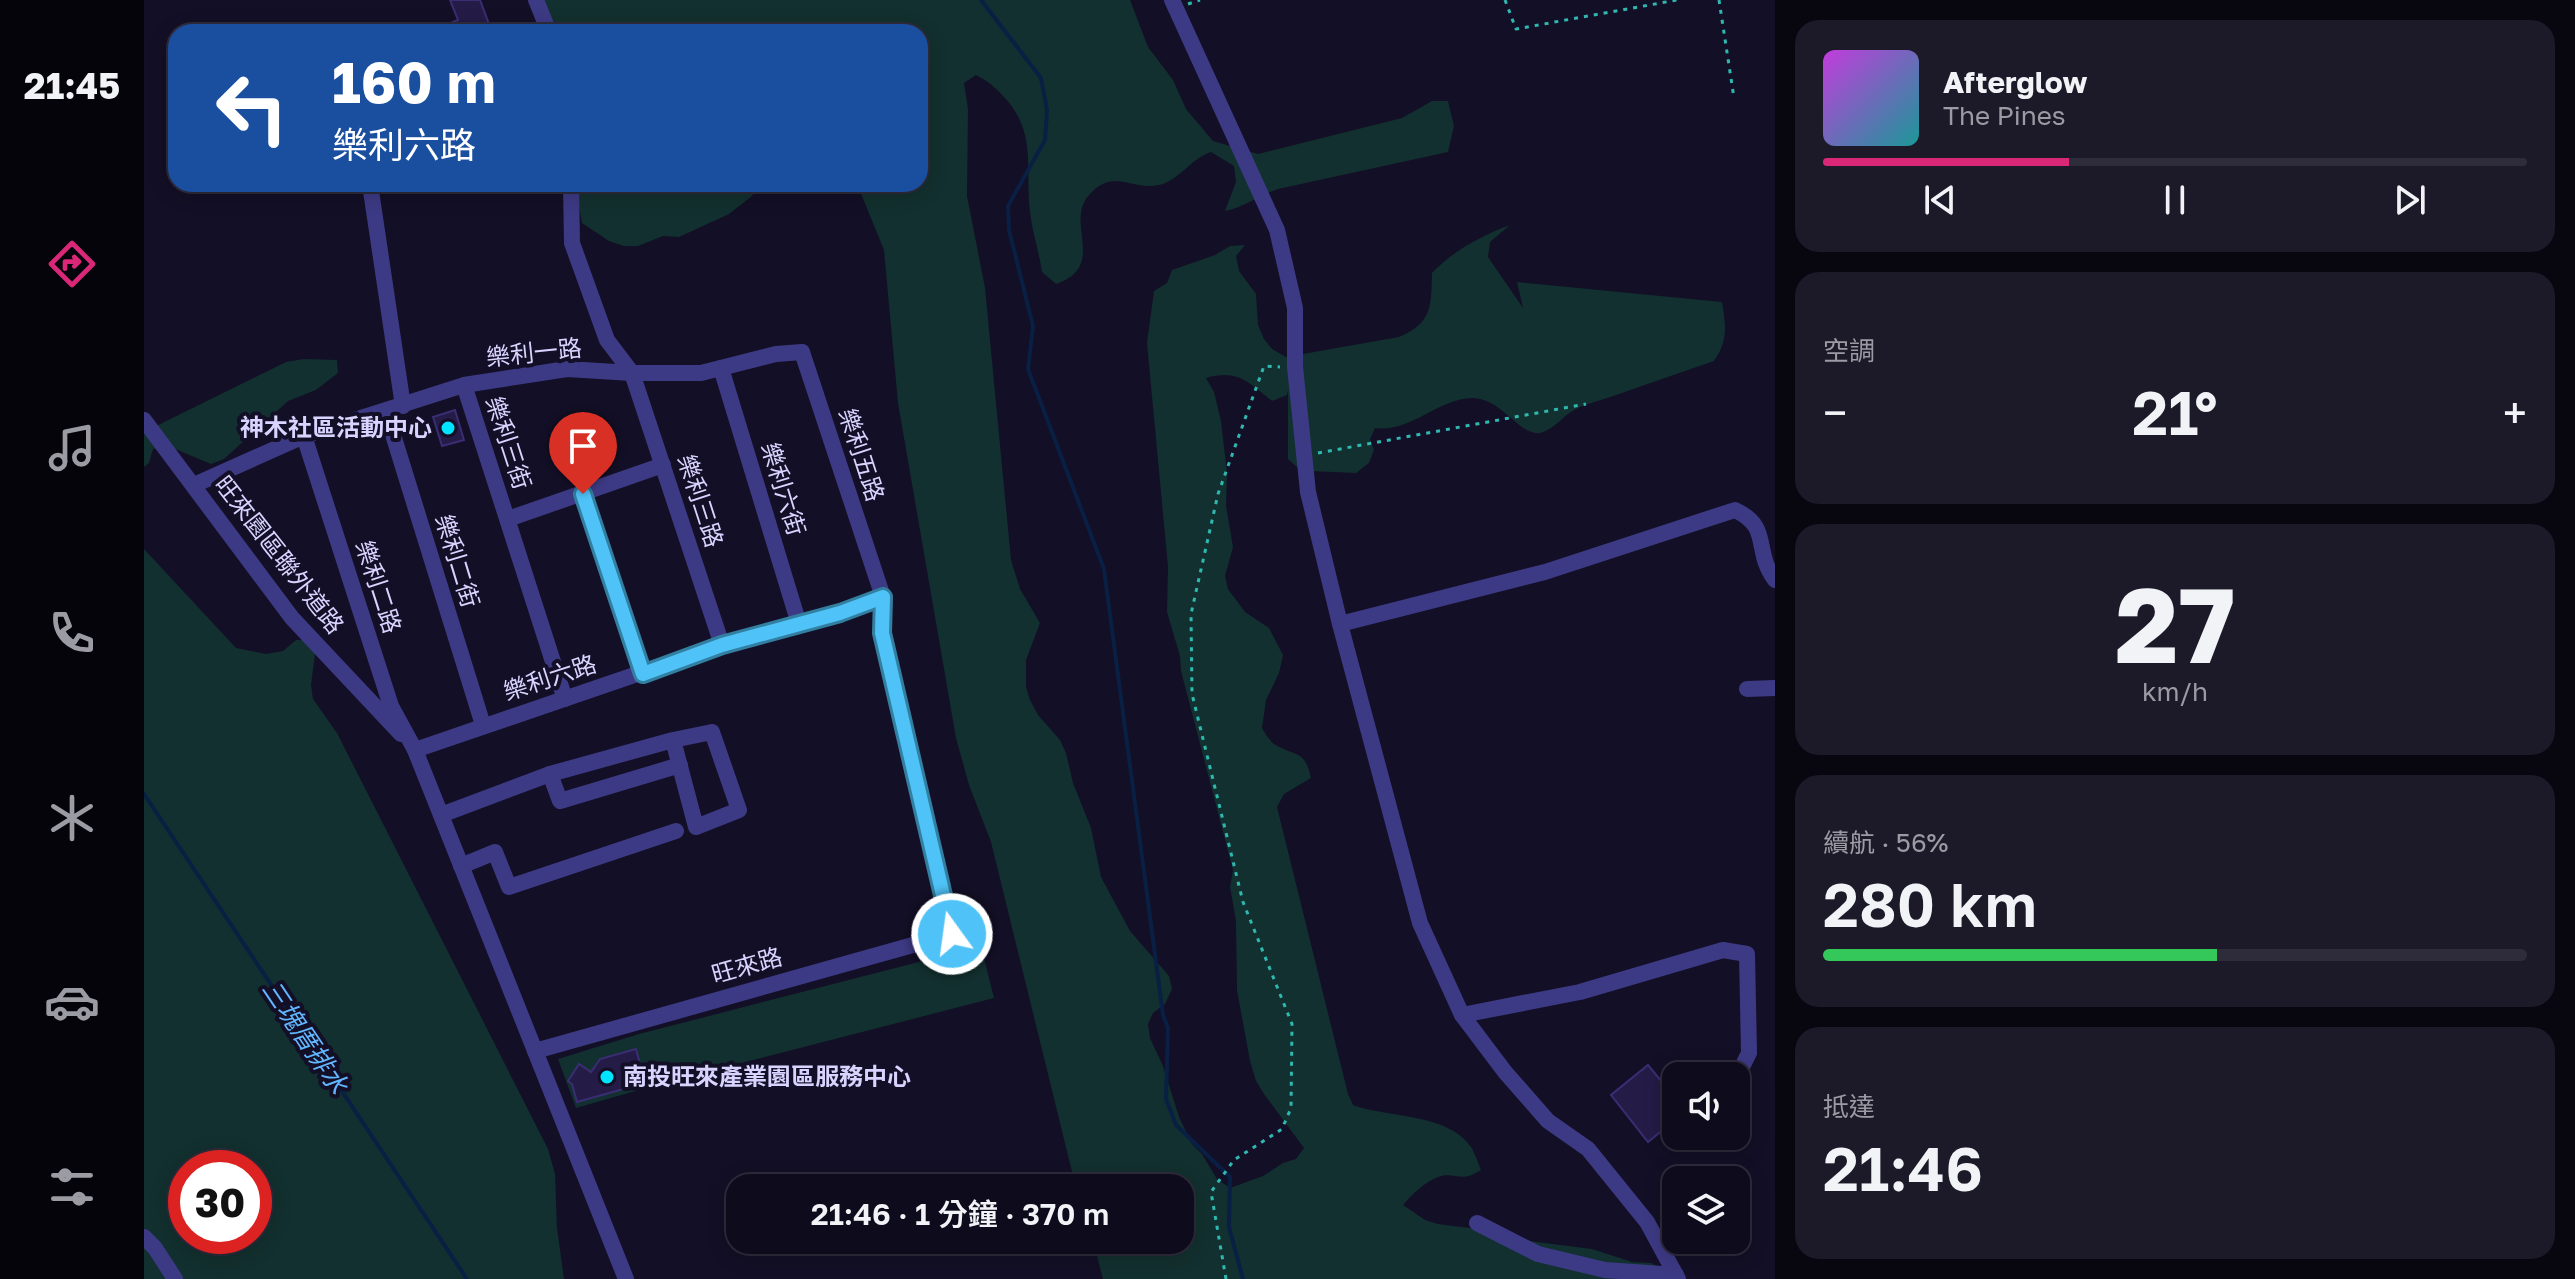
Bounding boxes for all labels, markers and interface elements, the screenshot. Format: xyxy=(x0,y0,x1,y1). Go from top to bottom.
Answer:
text: 160 m xyxy=(332,48,496,115)
icon: left xyxy=(200,56,304,160)
text: 21:45 xyxy=(24,64,120,107)
text: Afterglow xyxy=(1943,64,2087,100)
text: The Pines xyxy=(1943,100,2066,131)
text: 樂利六路 xyxy=(332,123,476,166)
icon: previous xyxy=(1918,178,1962,222)
icon: pause xyxy=(2153,178,2197,222)
icon: next xyxy=(2388,178,2432,222)
icon: directions xyxy=(44,236,100,292)
street label: 樂利一路 xyxy=(485,332,583,371)
text: 空調 xyxy=(1823,335,1875,366)
text: 21° xyxy=(2132,376,2218,448)
text: − xyxy=(1823,386,1847,439)
text: + xyxy=(2503,386,2527,439)
street label: 樂利三街 xyxy=(481,392,538,493)
street label: 樂利五路 xyxy=(834,404,891,505)
place label: 神木社區活動中心 xyxy=(240,412,432,441)
pin xyxy=(549,412,617,494)
marker: 神木社區活動中心 xyxy=(439,419,457,437)
icon: music xyxy=(44,420,100,476)
icon: arrive xyxy=(561,424,605,468)
street label: 樂利六街 xyxy=(757,438,812,539)
street label: 樂利三路 xyxy=(673,450,730,551)
street label: 旺來園區聯外道路 xyxy=(210,470,351,639)
street label: 樂利二街 xyxy=(431,510,486,611)
street label: 樂利二路 xyxy=(351,536,408,637)
text: 27 xyxy=(2115,561,2235,686)
icon: phone xyxy=(44,605,100,661)
street label: 樂利六路 xyxy=(499,648,600,705)
text: km/h xyxy=(2142,676,2208,707)
icon: climate xyxy=(44,790,100,846)
text: 續航 · 56% xyxy=(1823,827,1948,858)
text: 280 km xyxy=(1823,868,2037,940)
position arrow xyxy=(910,892,994,976)
street label: 旺來路 xyxy=(708,941,785,988)
icon: car xyxy=(44,974,100,1030)
water label: 三塊厝排水 xyxy=(256,974,355,1100)
place label: 南投旺來產業園區服務中心 xyxy=(623,1061,911,1090)
map controls xyxy=(1662,1062,1750,1254)
button: sound xyxy=(1662,1062,1750,1150)
marker: 南投旺來產業園區服務中心 xyxy=(598,1068,616,1086)
text: 抵達 xyxy=(1823,1091,1875,1122)
text: 21:46 xyxy=(1823,1132,1983,1204)
speed limit sign: 30 xyxy=(168,1150,272,1254)
icon: filters xyxy=(44,1159,100,1215)
button: layers xyxy=(1662,1166,1750,1254)
text: 21:46 · 1 分鐘 · 370 m xyxy=(811,1196,1109,1232)

